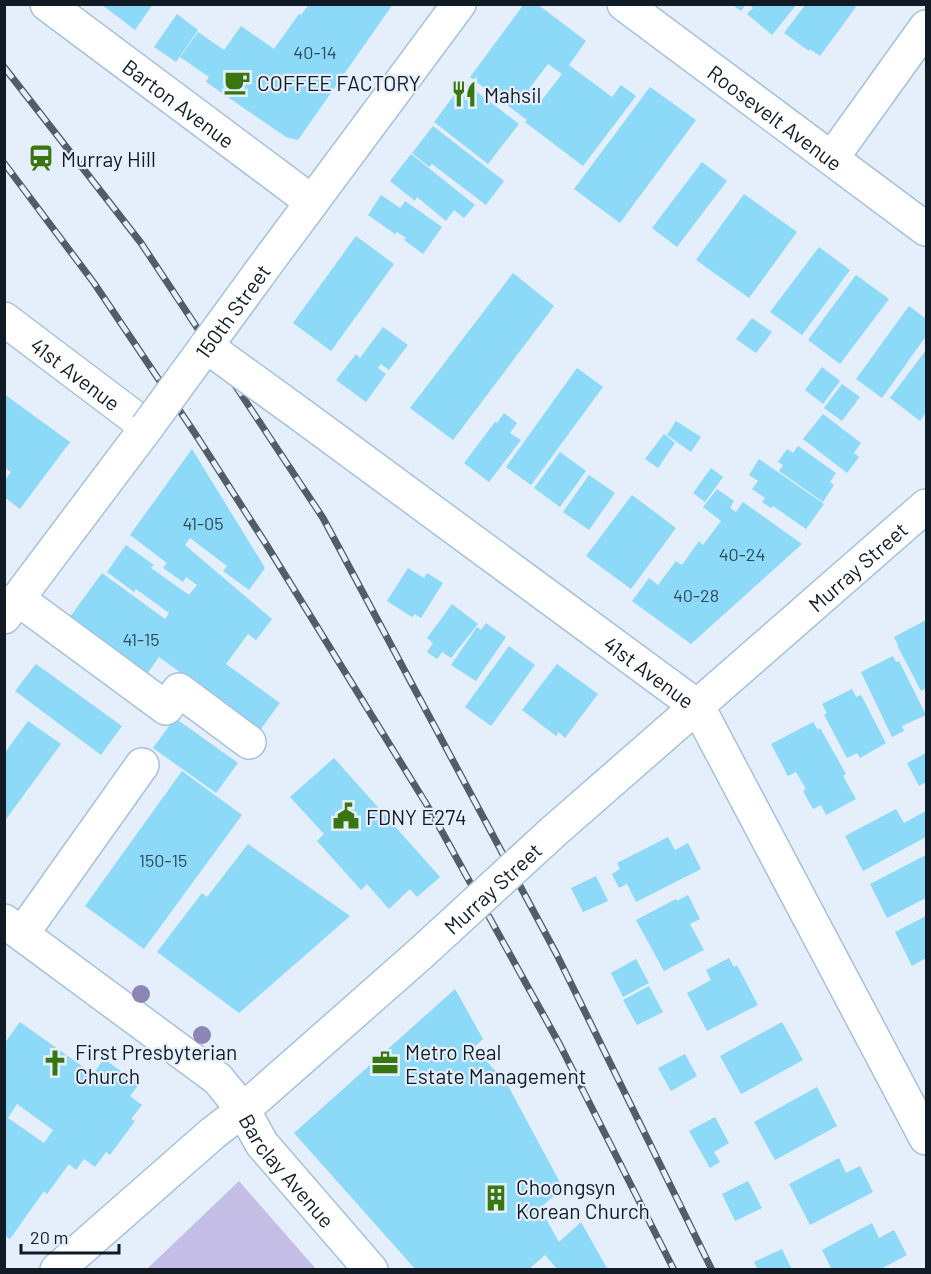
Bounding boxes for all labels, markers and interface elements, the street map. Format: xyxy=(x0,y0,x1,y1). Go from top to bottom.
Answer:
house number: 40-14 xyxy=(293,41,337,63)
street label: Barton Avenue xyxy=(118,53,240,153)
street label: Roosevelt Avenue xyxy=(704,59,848,175)
cafe icon: COFFEE FACTORY xyxy=(222,67,252,97)
place label: COFFEE FACTORY xyxy=(257,70,421,95)
restaurant icon: Mahsil xyxy=(449,79,479,109)
place label: Mahsil xyxy=(484,82,541,107)
station icon: Murray Hill xyxy=(26,143,56,173)
place label: Murray Hill xyxy=(61,146,156,171)
street label: 150th Street xyxy=(189,259,275,363)
street label: 41st Avenue xyxy=(26,331,126,415)
house number: 41-05 xyxy=(182,512,224,534)
street label: Murray Street xyxy=(803,516,912,616)
house number: 40-24 xyxy=(719,543,765,565)
house number: 40-28 xyxy=(673,584,719,606)
house number: 41-15 xyxy=(122,628,160,650)
street label: 41st Avenue xyxy=(600,630,699,713)
public building icon: FDNY E274 xyxy=(331,801,361,831)
place label: FDNY E274 xyxy=(366,804,467,829)
street label: Murray Street xyxy=(438,837,546,939)
house number: 150-15 xyxy=(139,849,187,871)
place label: First Presbyterian Church xyxy=(75,1039,237,1088)
place label: Metro Real Estate Management xyxy=(405,1039,586,1088)
church icon: First Presbyterian Church xyxy=(40,1048,70,1078)
office icon: Metro Real Estate Management xyxy=(370,1048,400,1078)
street label: Barclay Avenue xyxy=(235,1109,340,1232)
place label: Choongsyn Korean Church xyxy=(516,1174,650,1223)
building icon: Choongsyn Korean Church xyxy=(481,1183,511,1213)
scale bar xyxy=(21,1217,118,1255)
text: 20 m xyxy=(30,1226,68,1248)

